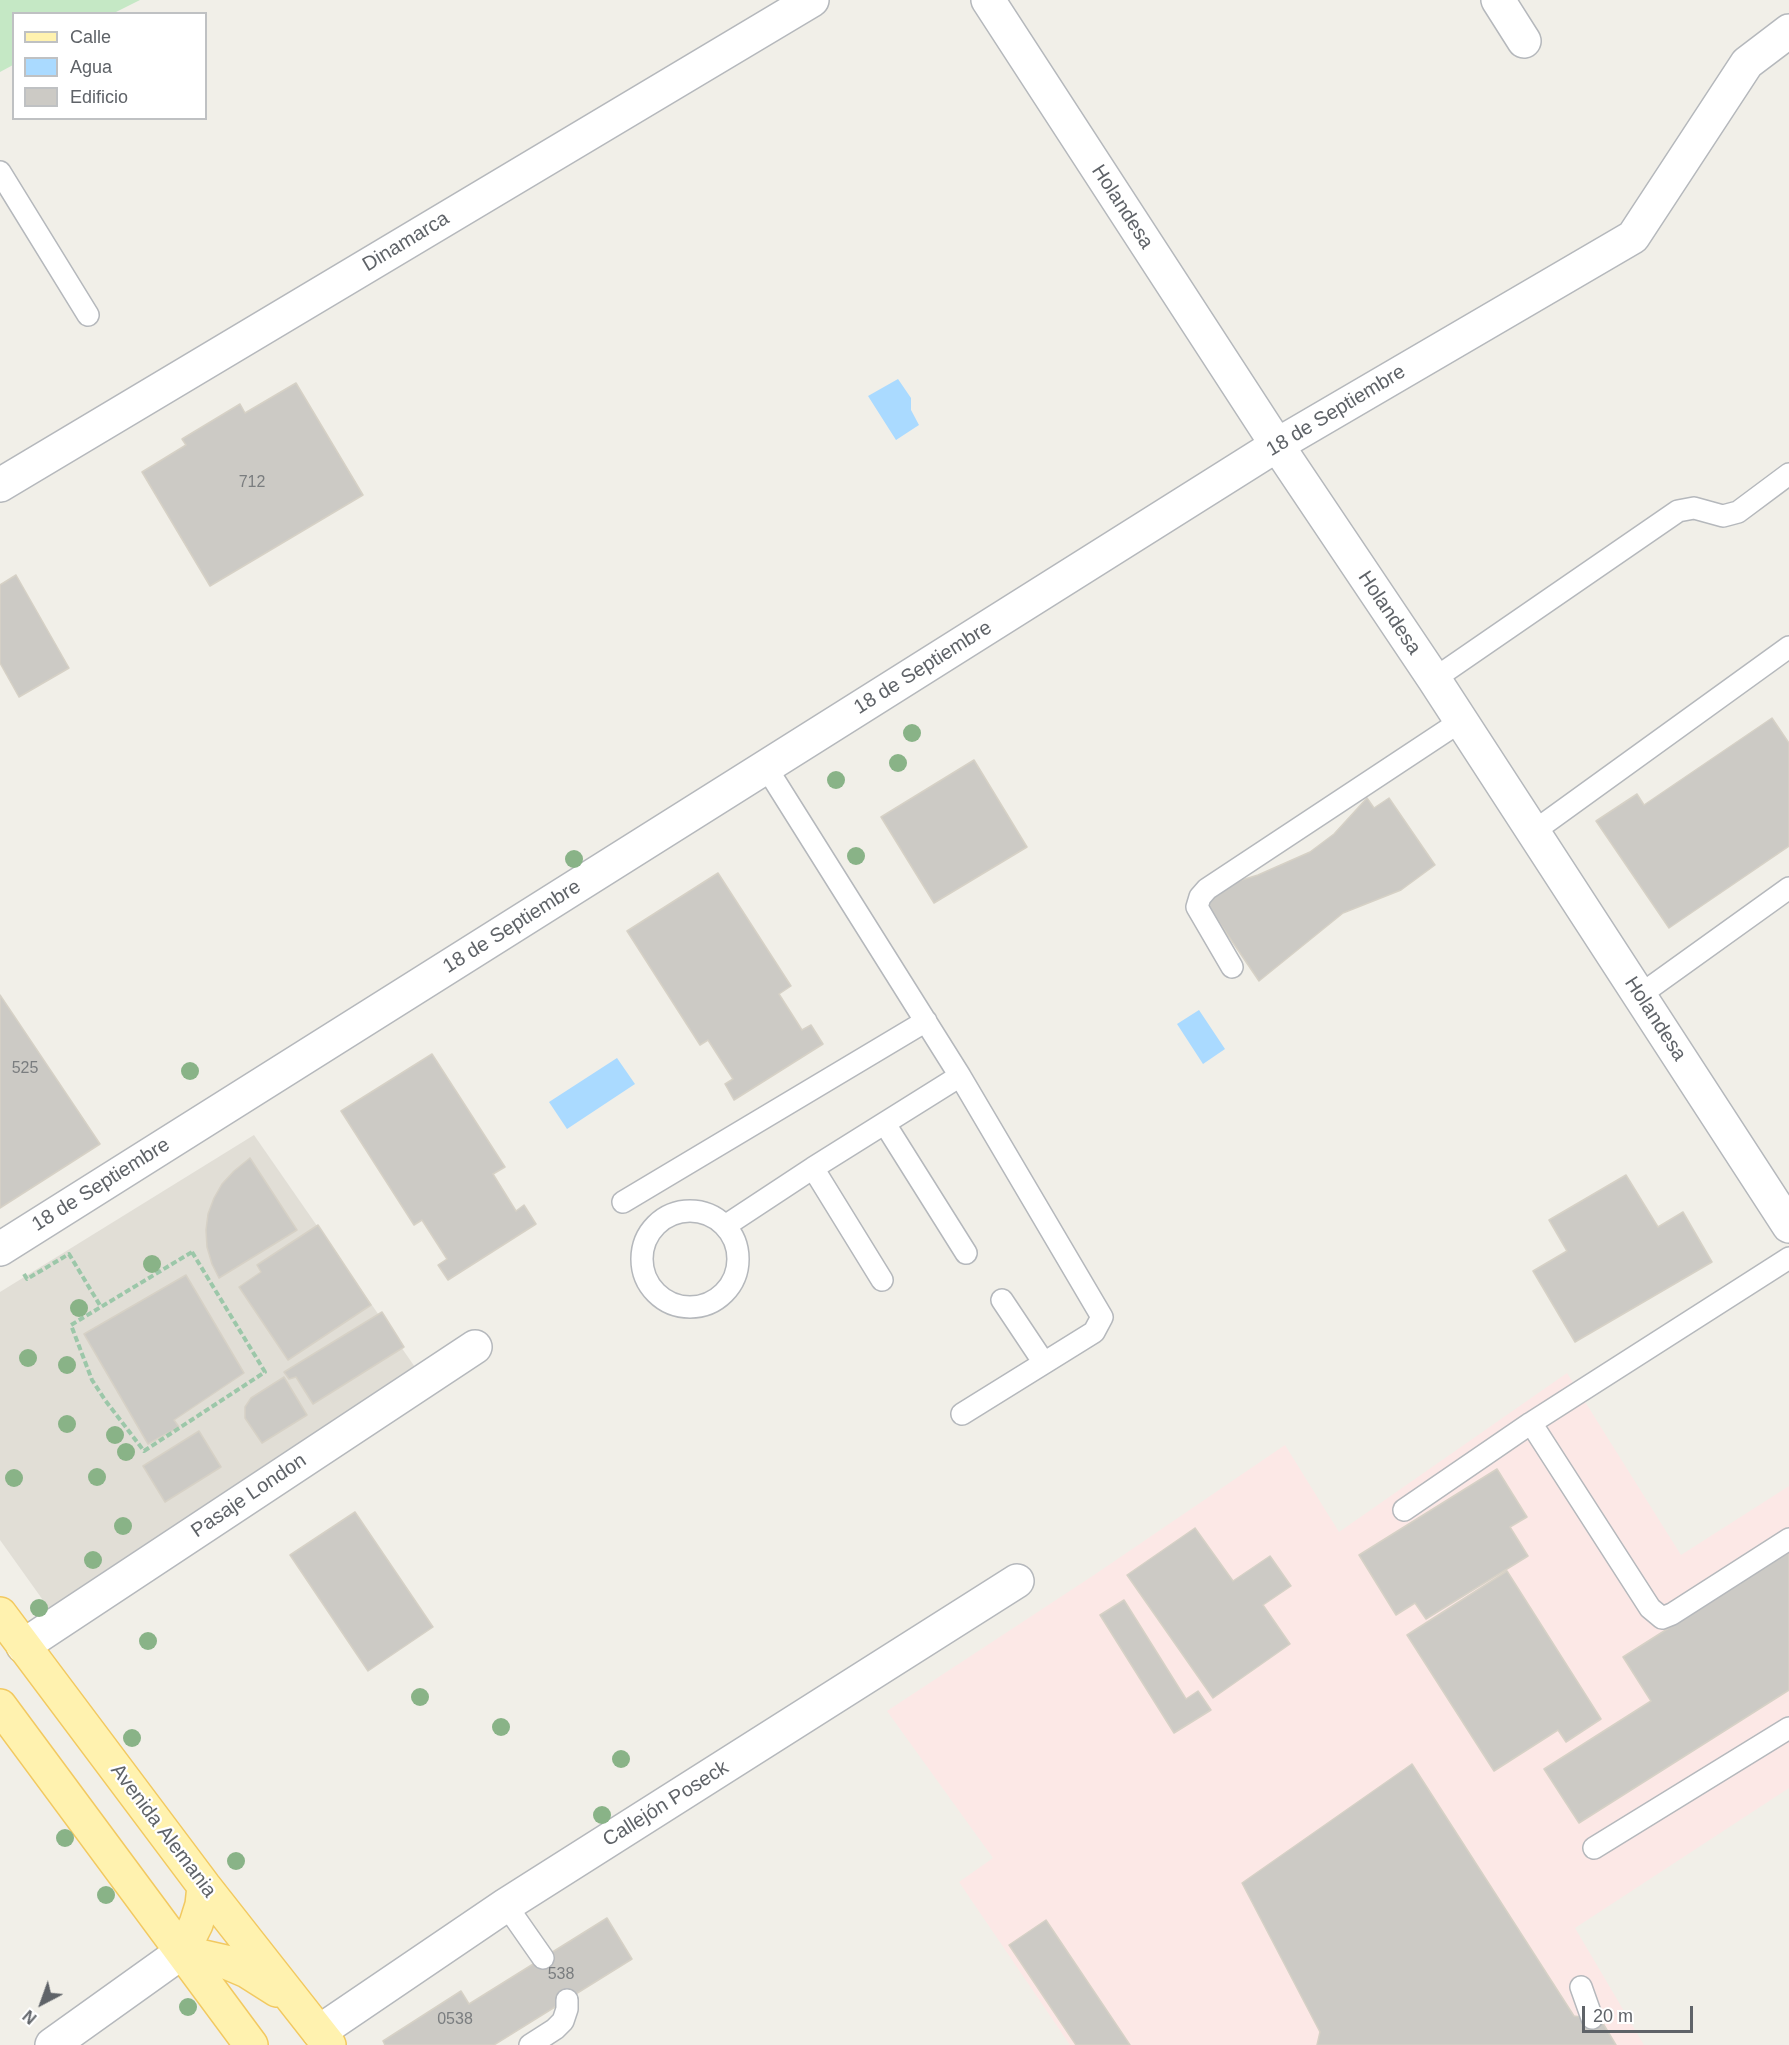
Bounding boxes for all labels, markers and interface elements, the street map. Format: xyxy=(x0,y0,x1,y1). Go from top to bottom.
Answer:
legend xyxy=(12,12,207,120)
text: Calle xyxy=(70,27,111,47)
text: Agua xyxy=(70,57,112,77)
text: Edificio xyxy=(70,87,128,107)
street label: Holandesa xyxy=(1086,160,1158,254)
street label: Dinamarca xyxy=(358,207,454,277)
street label: 18 de Septiembre xyxy=(1262,360,1410,462)
house number: 712 xyxy=(239,473,265,493)
street label: Holandesa xyxy=(1352,567,1426,659)
street label: 18 de Septiembre xyxy=(850,616,996,720)
street label: 18 de Septiembre xyxy=(439,875,585,979)
street label: Holandesa xyxy=(1619,972,1691,1066)
house number: 525 xyxy=(12,1059,38,1079)
street label: 18 de Septiembre xyxy=(28,1133,174,1237)
street label: Pasaje London xyxy=(187,1449,311,1543)
street label: Callejón Poseck xyxy=(599,1756,733,1852)
street label: Avenida Alemania xyxy=(105,1760,221,1902)
house number: 538 xyxy=(548,1965,574,1985)
north arrow xyxy=(12,1973,72,2033)
scale bar xyxy=(1585,1994,1696,2032)
text: 20 m xyxy=(1593,2006,1633,2026)
text: N xyxy=(20,2007,40,2027)
house number: 0538 xyxy=(437,2010,473,2030)

